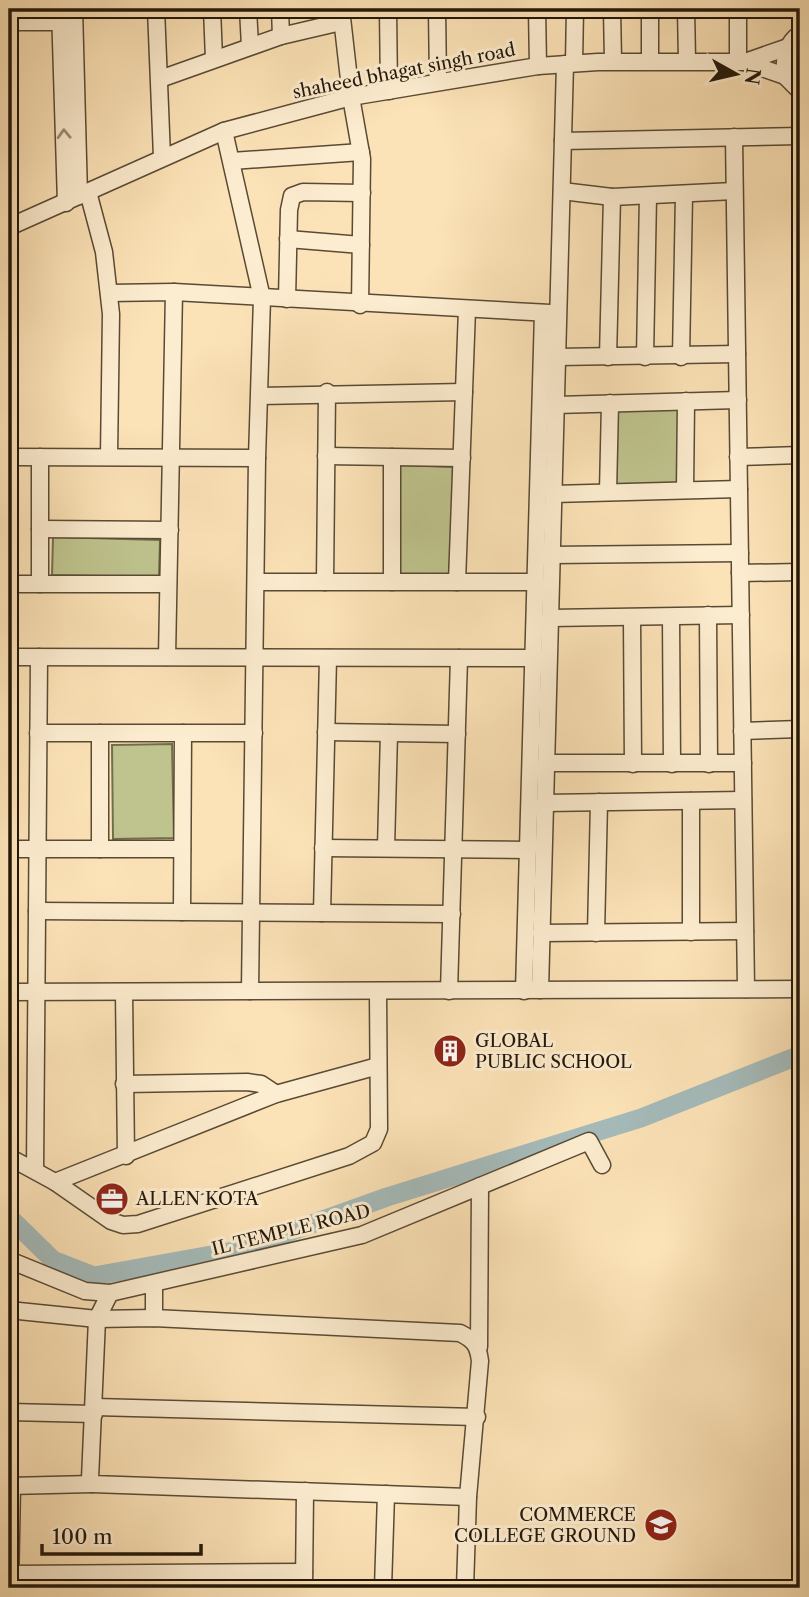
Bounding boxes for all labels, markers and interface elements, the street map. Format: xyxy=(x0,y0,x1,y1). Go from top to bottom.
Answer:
north arrow xyxy=(700,38,770,108)
street label: shaheed bhagat singh road xyxy=(291,39,517,103)
text: N xyxy=(740,67,765,86)
one-way arrow xyxy=(56,129,71,140)
place label: GLOBAL PUBLIC SCHOOL xyxy=(475,1030,632,1073)
building icon: GLOBAL PUBLIC SCHOOL xyxy=(431,1032,469,1070)
office icon: ALLEN KOTA xyxy=(93,1180,131,1218)
place label: ALLEN KOTA xyxy=(135,1188,259,1210)
street label: IL TEMPLE ROAD xyxy=(209,1200,373,1260)
place label: COMMERCE COLLEGE GROUND xyxy=(454,1504,636,1547)
school or university icon: COMMERCE COLLEGE GROUND xyxy=(642,1506,680,1544)
scale bar xyxy=(42,1513,201,1557)
text: 100 m xyxy=(52,1524,113,1549)

